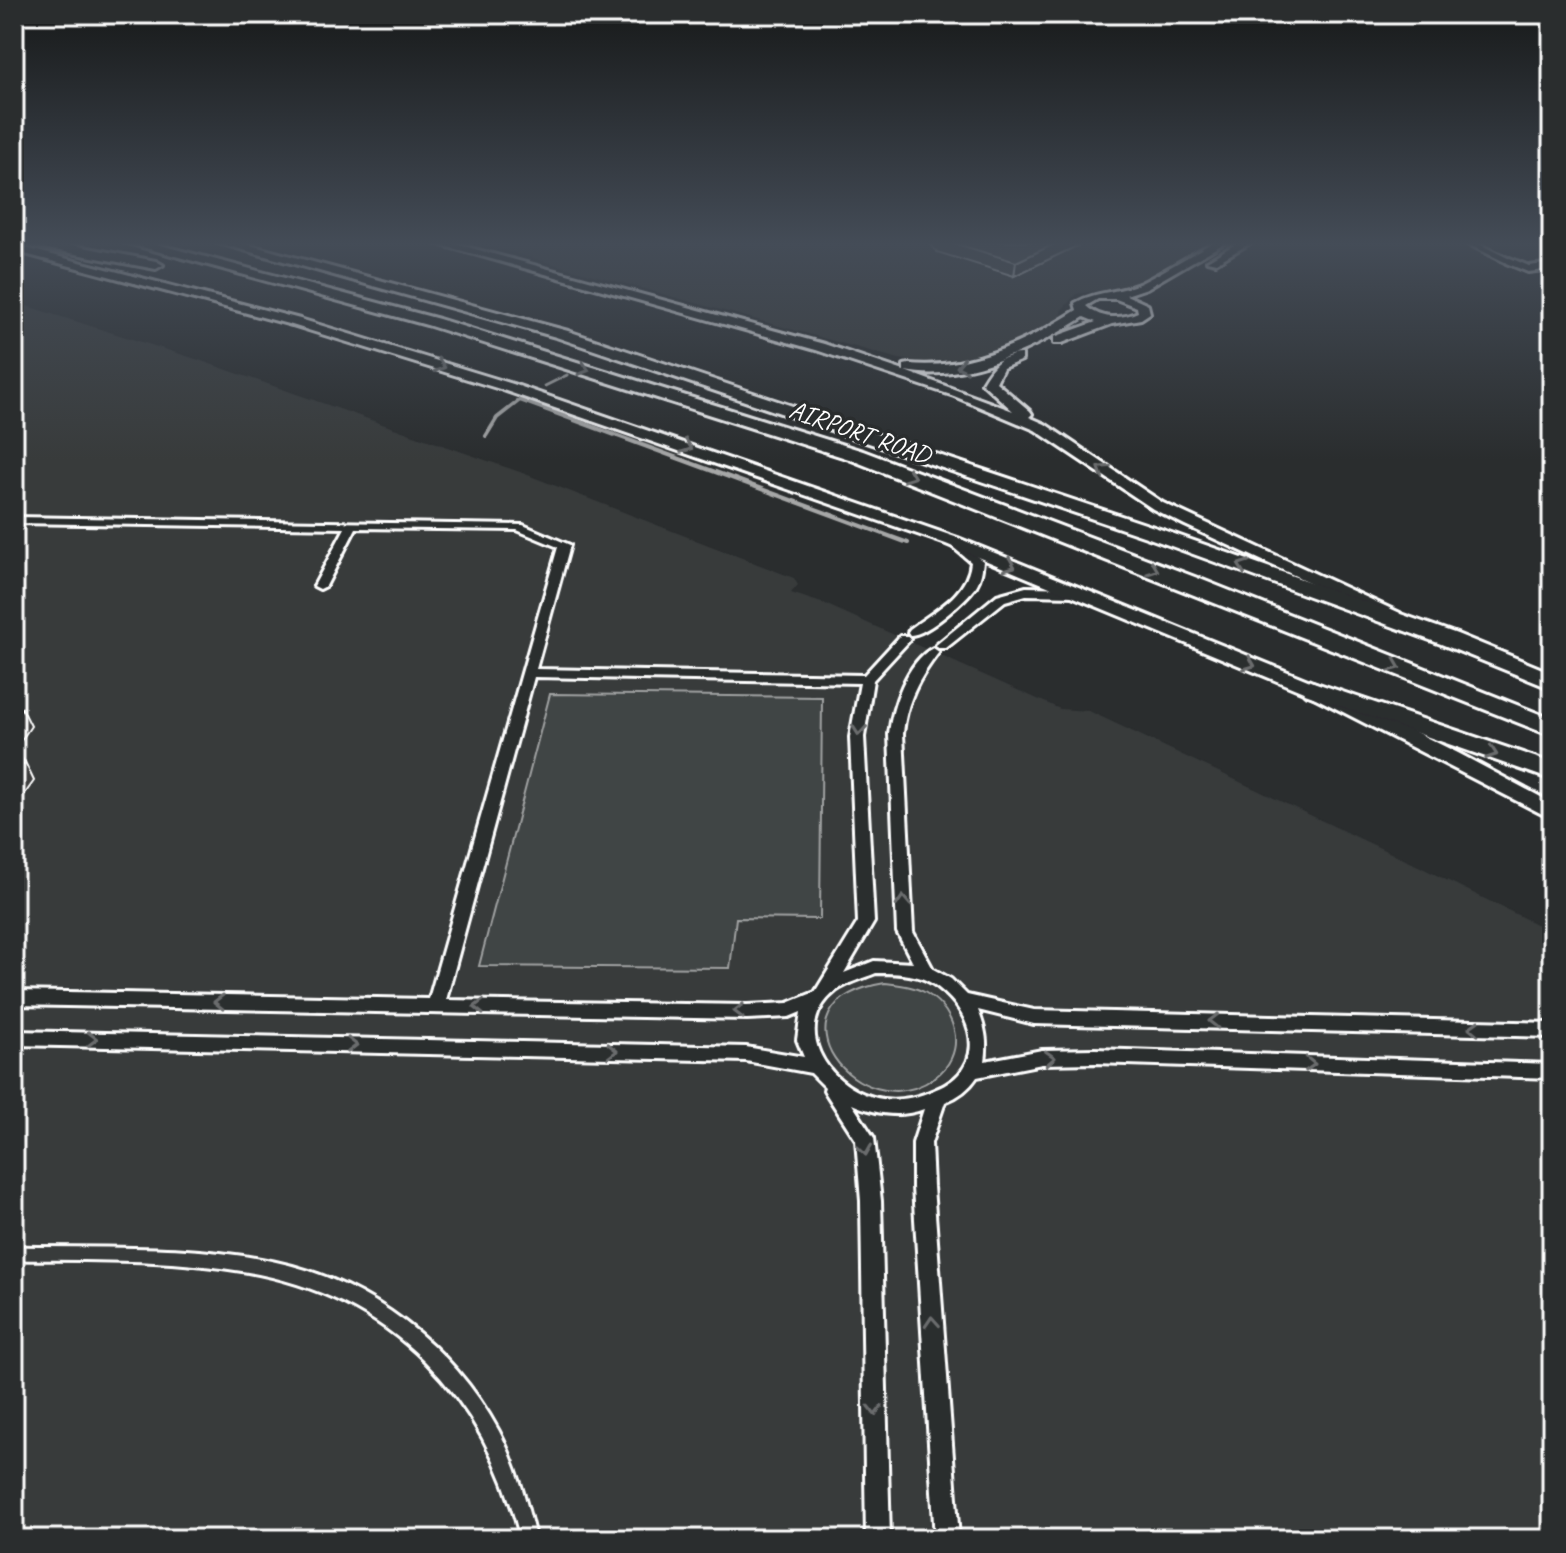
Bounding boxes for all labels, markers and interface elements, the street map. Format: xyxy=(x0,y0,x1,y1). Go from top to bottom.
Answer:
one-way arrow xyxy=(433,357,446,373)
one-way arrow xyxy=(956,357,969,374)
one-way arrow xyxy=(576,360,590,376)
street label: AIRPORT ROAD xyxy=(785,392,938,472)
one-way arrow xyxy=(679,438,693,454)
one-way arrow xyxy=(1098,464,1112,479)
one-way arrow xyxy=(903,466,917,483)
one-way arrow xyxy=(1002,555,1016,572)
one-way arrow xyxy=(1237,559,1251,575)
one-way arrow xyxy=(1145,560,1159,576)
one-way arrow xyxy=(1242,654,1256,670)
one-way arrow xyxy=(1387,656,1401,672)
one-way arrow xyxy=(851,724,868,737)
one-way arrow xyxy=(1484,743,1498,759)
one-way arrow xyxy=(895,894,912,907)
one-way arrow xyxy=(212,993,225,1010)
one-way arrow xyxy=(472,998,485,1015)
one-way arrow xyxy=(732,1002,745,1020)
one-way arrow xyxy=(1207,1013,1220,1030)
one-way arrow xyxy=(1467,1020,1480,1037)
one-way arrow xyxy=(86,1031,99,1048)
one-way arrow xyxy=(346,1037,359,1054)
one-way arrow xyxy=(606,1043,619,1060)
one-way arrow xyxy=(1044,1049,1057,1066)
one-way arrow xyxy=(1304,1055,1317,1072)
one-way arrow xyxy=(857,1144,874,1157)
one-way arrow xyxy=(924,1315,941,1328)
one-way arrow xyxy=(867,1404,884,1417)

